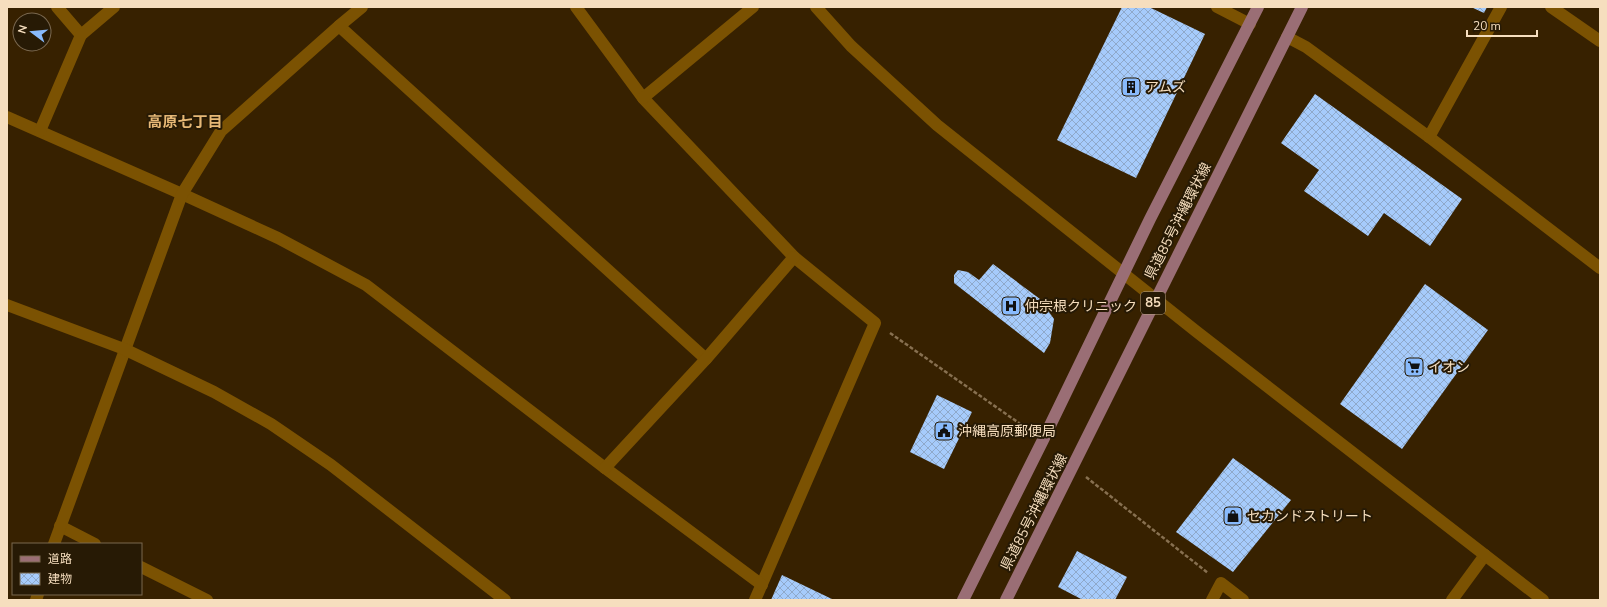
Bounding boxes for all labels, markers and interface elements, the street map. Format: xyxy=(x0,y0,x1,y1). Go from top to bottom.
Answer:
north arrow xyxy=(12,12,52,52)
scale bar xyxy=(1467,12,1537,38)
text: 20 m xyxy=(1473,18,1501,34)
text: N xyxy=(15,23,31,35)
building icon: アムズ xyxy=(1120,76,1142,98)
place label: アムズ xyxy=(1145,78,1186,97)
district label: 高原七丁目 xyxy=(147,112,223,132)
street label: 県道85号沖縄環状線 xyxy=(1140,159,1216,283)
road number: 85 xyxy=(1141,292,1165,314)
hospital icon: 仲宗根クリニック xyxy=(1000,295,1022,317)
place label: 仲宗根クリニック xyxy=(1025,297,1137,316)
supermarket icon: イオン xyxy=(1403,356,1425,378)
place label: イオン xyxy=(1428,358,1470,377)
public building icon: 沖縄高原郵便局 xyxy=(933,420,955,442)
place label: 沖縄高原郵便局 xyxy=(958,422,1056,441)
street label: 県道85号沖縄環状線 xyxy=(996,450,1072,574)
shop icon: セカンドストリート xyxy=(1222,505,1244,527)
place label: セカンドストリート xyxy=(1247,507,1373,526)
legend xyxy=(12,543,142,595)
text: 道路 xyxy=(48,551,72,567)
text: 建物 xyxy=(48,571,72,587)

